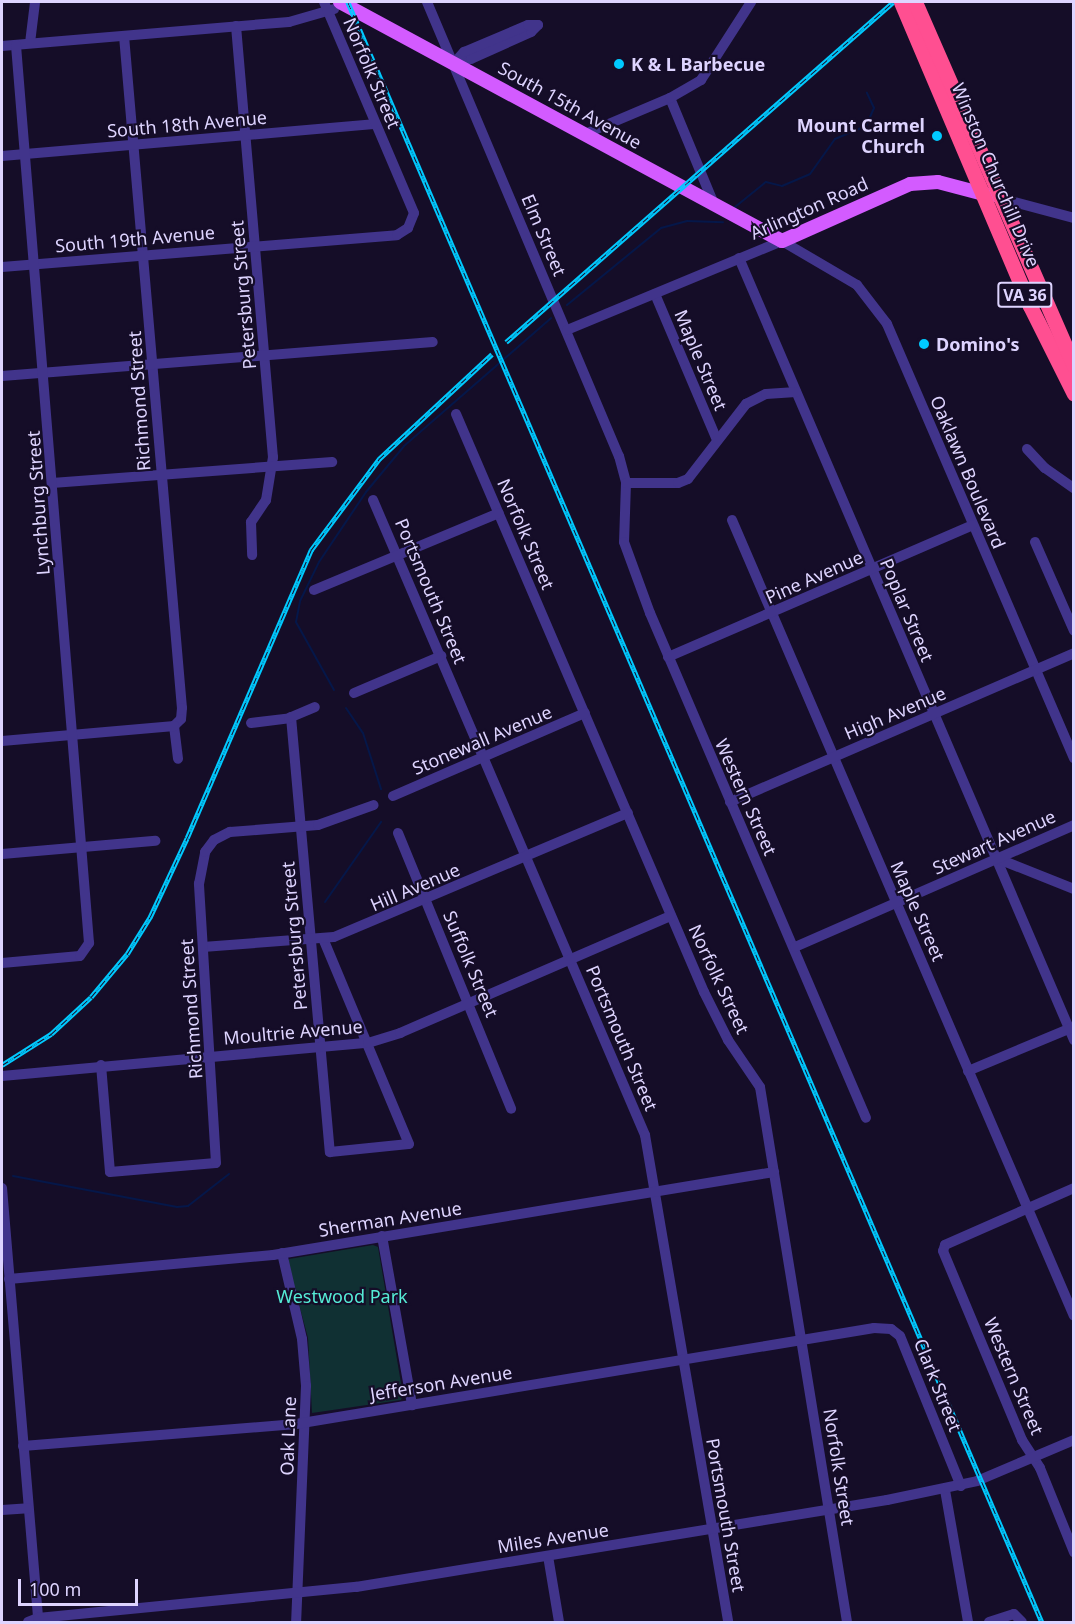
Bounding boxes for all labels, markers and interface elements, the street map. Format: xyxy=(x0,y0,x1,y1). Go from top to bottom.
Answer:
street label: Norfolk Street xyxy=(339,14,405,132)
place label: K & L Barbecue xyxy=(631,53,765,75)
street label: South 15th Avenue xyxy=(495,57,645,153)
marker: K & L Barbecue xyxy=(612,57,626,71)
street label: Winston Churchill Drive xyxy=(947,80,1045,270)
street label: South 18th Avenue xyxy=(106,106,268,142)
place label: Mount Carmel Church xyxy=(797,115,925,158)
marker: Mount Carmel Church xyxy=(930,129,944,143)
street label: Arlington Road xyxy=(747,172,871,244)
street label: Elm Street xyxy=(517,191,571,279)
street label: Petersburg Street xyxy=(226,220,260,370)
street label: South 19th Avenue xyxy=(54,221,216,257)
road number: VA 36 xyxy=(996,282,1054,308)
street label: Maple Street xyxy=(670,306,732,414)
street label: Richmond Street xyxy=(123,330,155,472)
place label: Domino's xyxy=(936,333,1019,355)
marker: Domino's xyxy=(917,337,931,351)
street label: Oaklawn Boulevard xyxy=(926,392,1010,552)
street label: Lynchburg Street xyxy=(22,430,54,576)
street label: Norfolk Street xyxy=(493,475,559,593)
street label: Portsmouth Street xyxy=(391,515,471,667)
street label: Pine Avenue xyxy=(762,546,866,608)
street label: Poplar Street xyxy=(876,555,938,665)
street label: High Avenue xyxy=(841,682,949,744)
street label: Stonewall Avenue xyxy=(409,701,555,779)
street label: Western Street xyxy=(711,735,781,859)
street label: Stewart Avenue xyxy=(929,805,1059,879)
street label: Hill Avenue xyxy=(367,858,463,916)
street label: Maple Street xyxy=(886,858,950,964)
street label: Petersburg Street xyxy=(277,861,311,1011)
street label: Suffolk Street xyxy=(439,908,503,1020)
street label: Norfolk Street xyxy=(684,921,754,1037)
street label: Richmond Street xyxy=(175,938,207,1080)
street label: Portsmouth Street xyxy=(582,962,662,1114)
street label: Moultrie Avenue xyxy=(223,1015,363,1049)
street label: Sherman Avenue xyxy=(317,1197,463,1241)
park label: Westwood Park xyxy=(276,1285,408,1307)
street label: Western Street xyxy=(980,1314,1048,1438)
street label: Clark Street xyxy=(910,1335,966,1435)
street label: Jefferson Avenue xyxy=(368,1361,514,1405)
street label: Oak Lane xyxy=(276,1396,300,1476)
street label: Norfolk Street xyxy=(819,1407,859,1527)
street label: Portsmouth Street xyxy=(702,1436,750,1594)
street label: Miles Avenue xyxy=(496,1519,610,1557)
scale bar xyxy=(21,1567,141,1605)
text: 100 m xyxy=(29,1577,81,1601)

